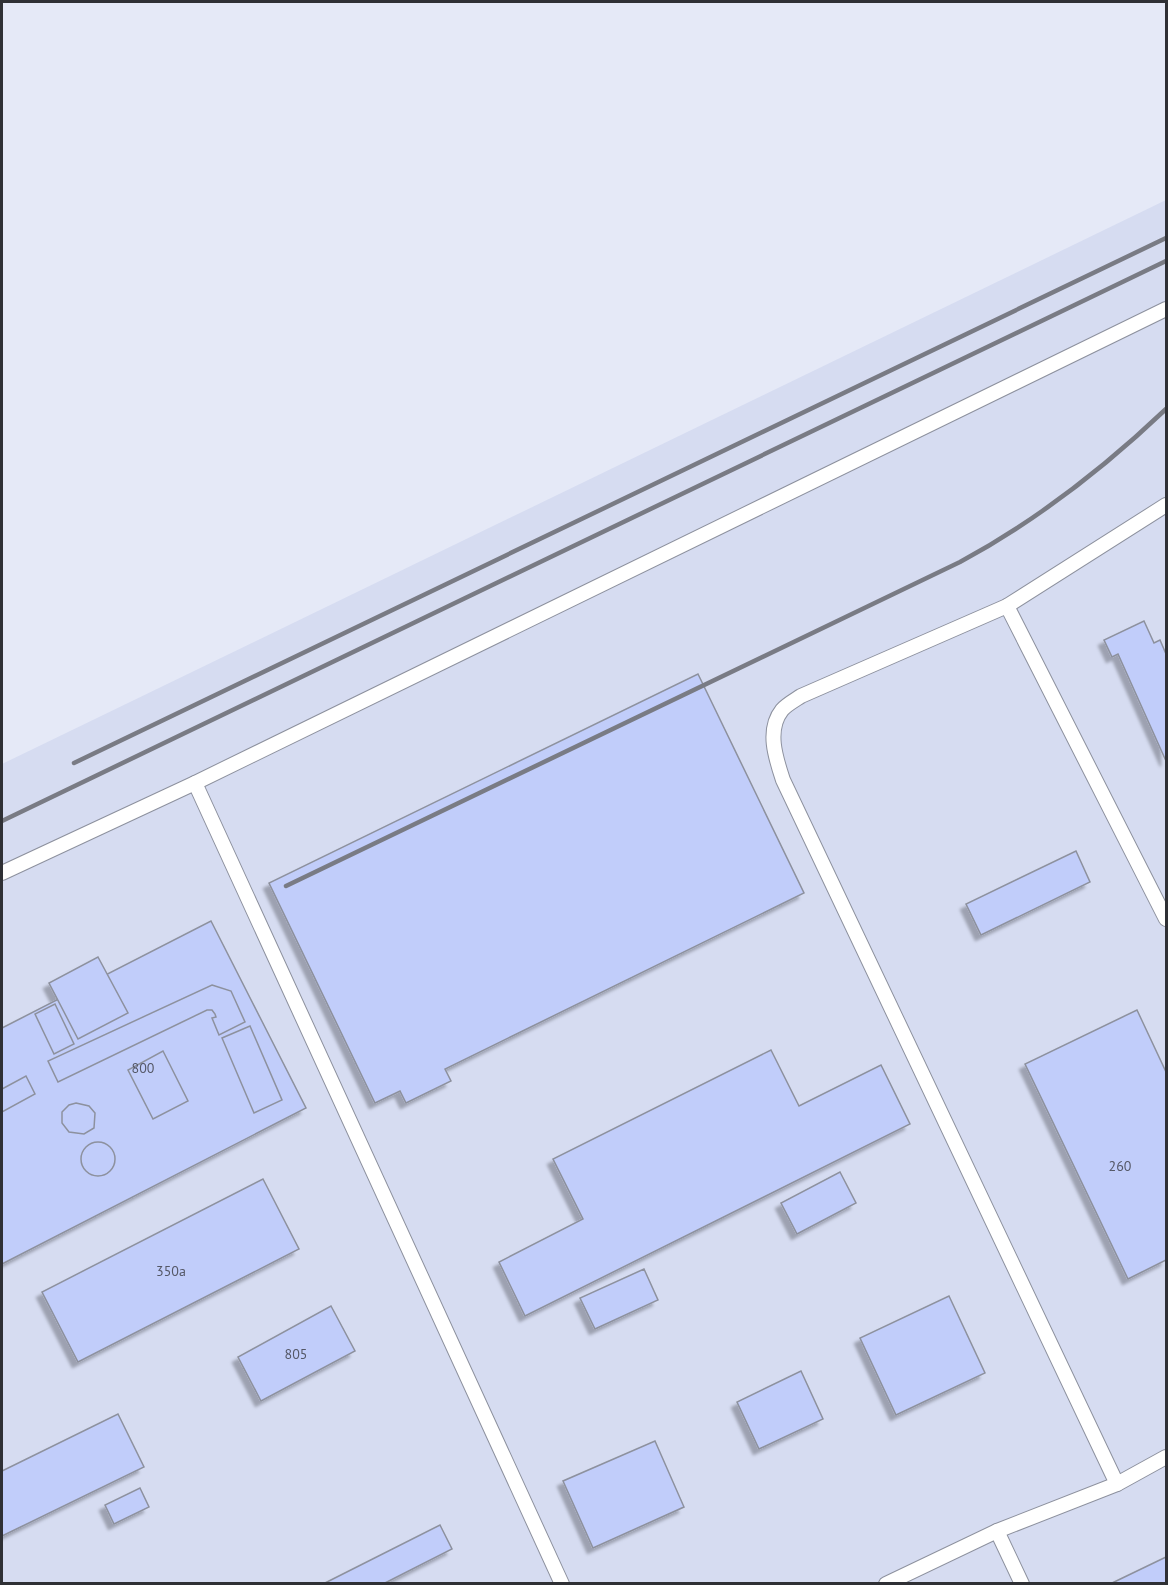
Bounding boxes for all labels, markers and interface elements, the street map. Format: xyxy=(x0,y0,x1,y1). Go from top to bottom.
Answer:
house number: 800 xyxy=(132,1059,155,1077)
house number: 260 xyxy=(1109,1157,1132,1175)
house number: 350a xyxy=(156,1262,186,1280)
house number: 805 xyxy=(285,1345,307,1363)

